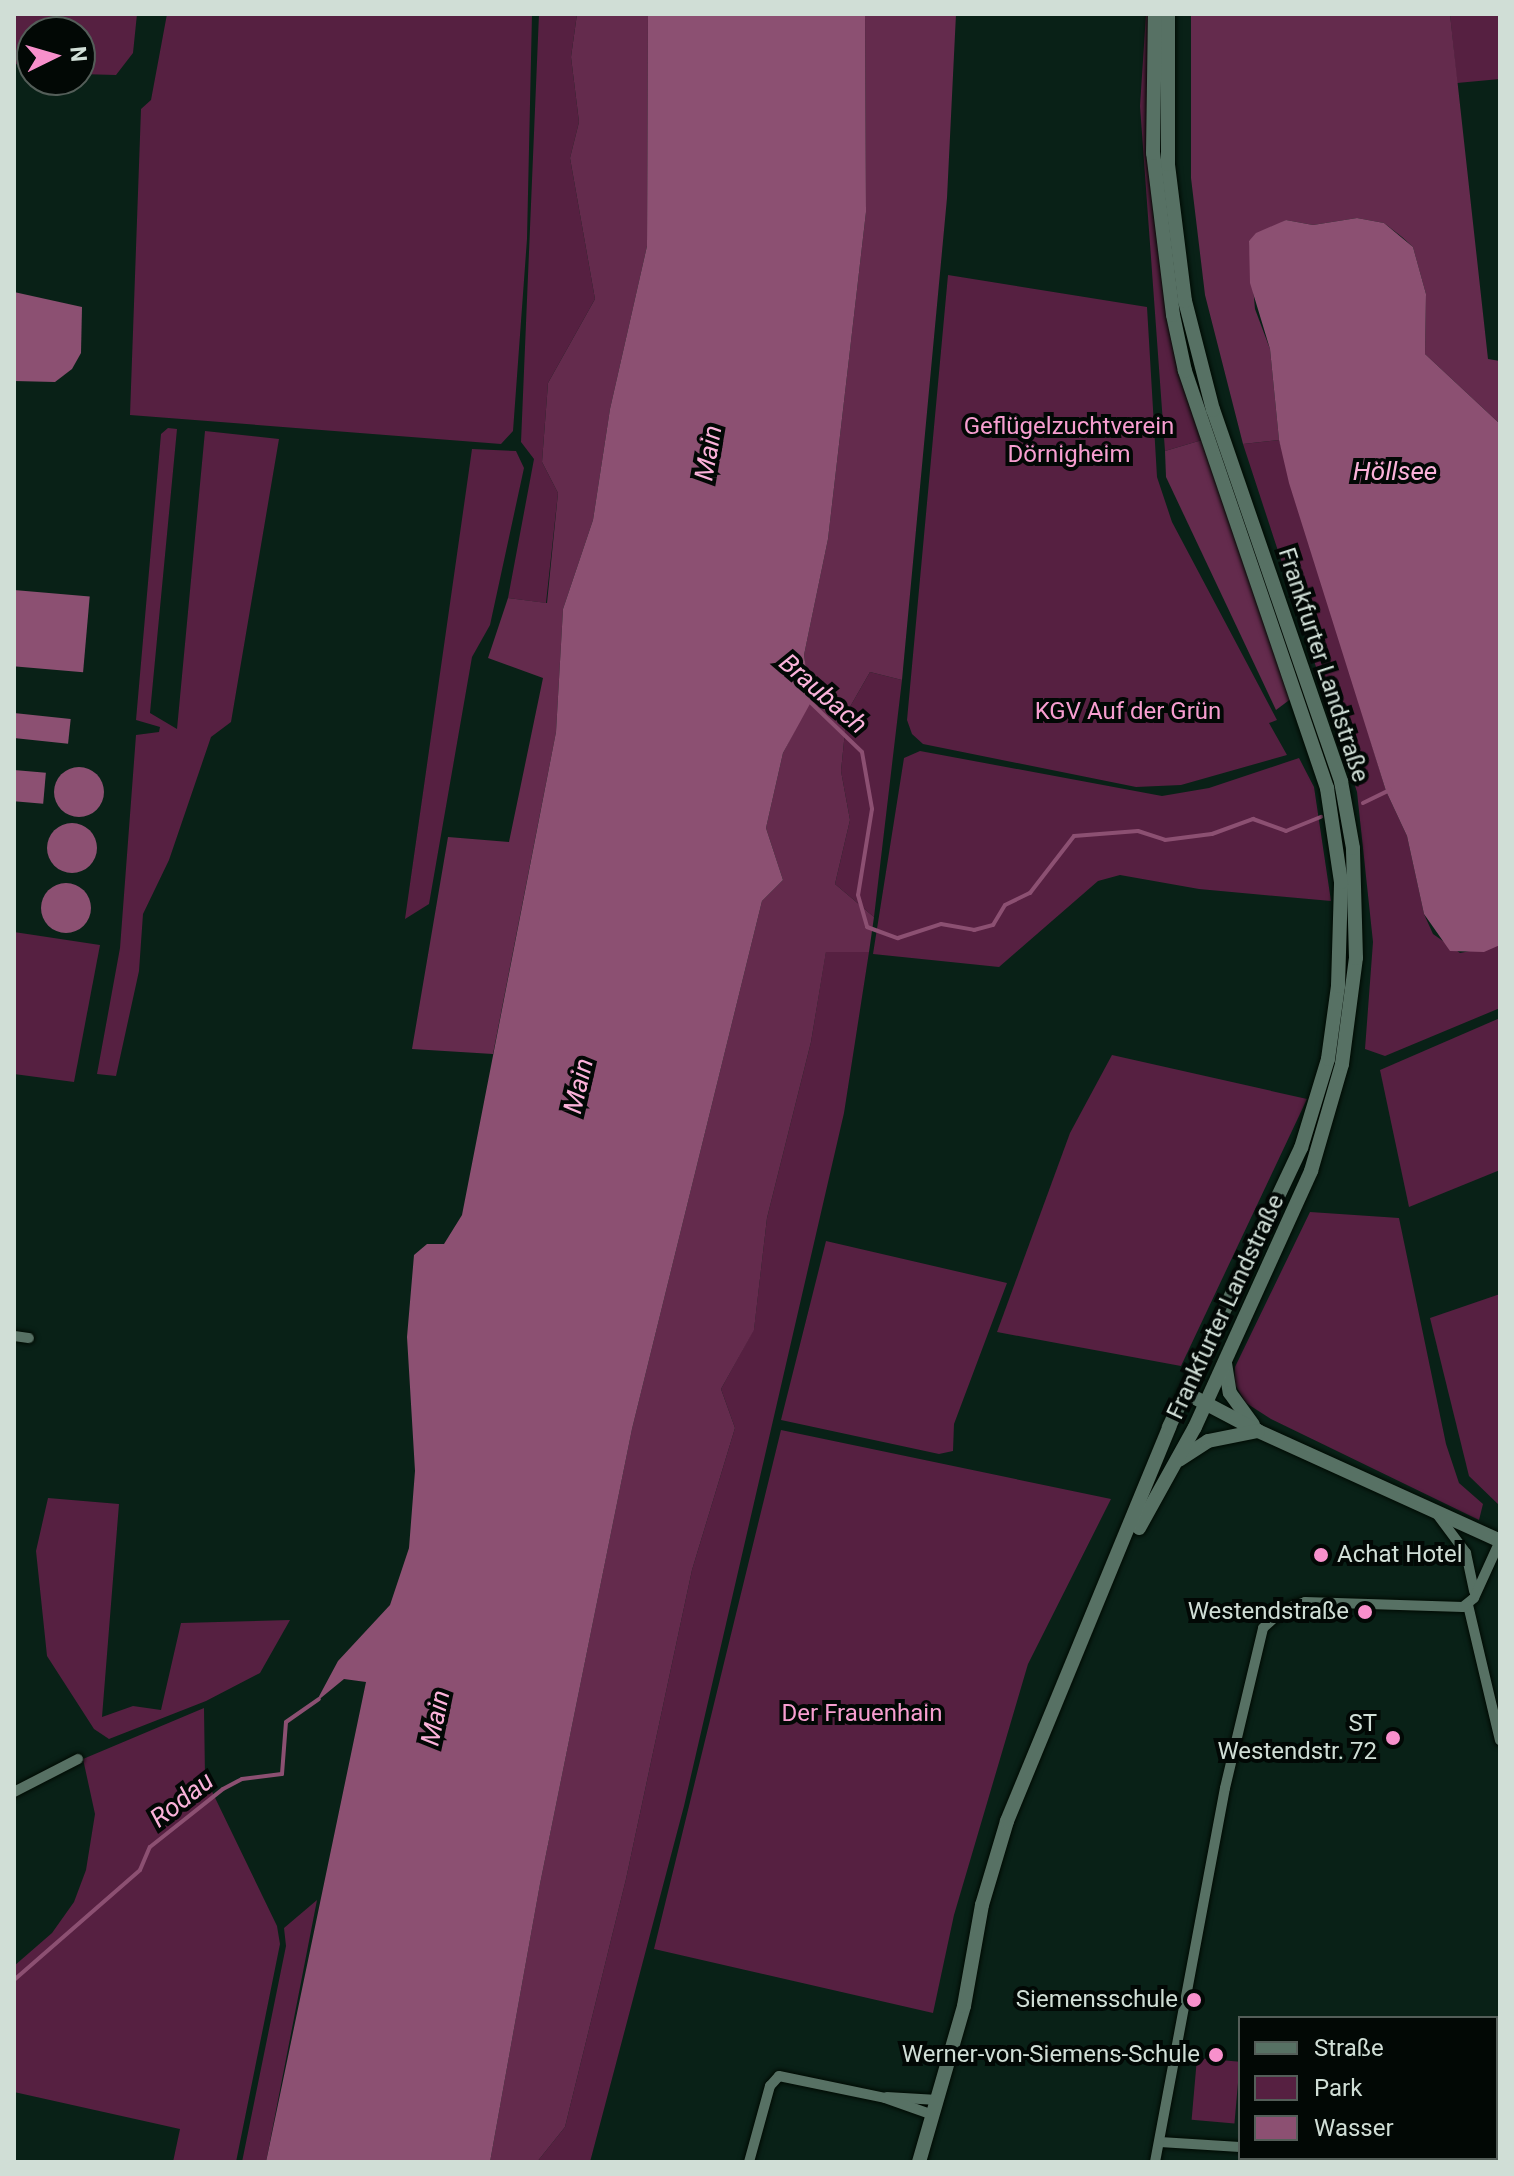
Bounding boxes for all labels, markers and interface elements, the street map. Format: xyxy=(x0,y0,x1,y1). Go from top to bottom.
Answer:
north arrow xyxy=(16,16,96,96)
text: N xyxy=(65,45,92,63)
park label: Geflügelzuchtverein Dörnigheim xyxy=(964,413,1174,469)
water label: Main xyxy=(689,423,729,483)
water label: Höllsee xyxy=(1353,456,1437,488)
street label: Frankfurter Landstraße xyxy=(1271,544,1375,786)
water label: Braubach xyxy=(773,647,873,741)
park label: KGV Auf der Grün xyxy=(1035,698,1221,726)
water label: Main xyxy=(558,1055,600,1117)
street label: Frankfurter Landstraße xyxy=(1161,1190,1291,1424)
place label: Achat Hotel xyxy=(1337,1541,1463,1569)
marker: Achat Hotel xyxy=(1312,1546,1330,1564)
place label: Westendstraße xyxy=(1188,1598,1349,1626)
marker: Westendstraße xyxy=(1356,1603,1374,1621)
water label: Main xyxy=(415,1687,457,1749)
park label: Der Frauenhain xyxy=(782,1700,942,1728)
place label: ST Westendstr. 72 xyxy=(1217,1710,1377,1766)
marker: ST Westendstr. 72 xyxy=(1384,1729,1402,1747)
water label: Rodau xyxy=(144,1766,220,1834)
place label: Siemensschule xyxy=(1016,1986,1178,2014)
marker: Siemensschule xyxy=(1185,1991,1203,2009)
legend xyxy=(1238,2016,1498,2160)
text: Straße xyxy=(1314,2034,1384,2062)
place label: Werner-von-Siemens-Schule xyxy=(902,2041,1200,2069)
marker: Werner-von-Siemens-Schule xyxy=(1207,2046,1225,2064)
text: Park xyxy=(1314,2074,1362,2102)
text: Wasser xyxy=(1314,2114,1394,2142)

